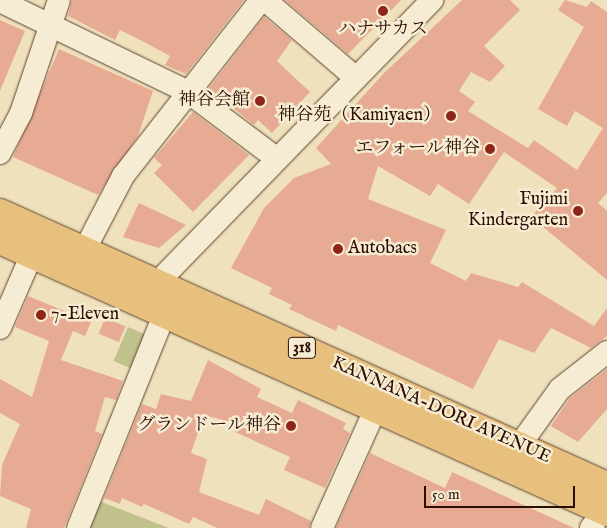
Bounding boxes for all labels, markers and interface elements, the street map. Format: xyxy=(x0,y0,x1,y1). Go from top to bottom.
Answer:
marker: ハナサカス xyxy=(377,5,389,17)
place label: ハナサカス xyxy=(338,19,428,41)
place label: 神谷会館 xyxy=(178,90,250,112)
marker: 神谷会館 xyxy=(254,95,266,107)
place label: 神谷苑（Kamiyaen） xyxy=(277,105,441,127)
marker: 神谷苑（Kamiyaen） xyxy=(445,110,457,122)
place label: エフォール神谷 xyxy=(354,138,480,160)
marker: エフォール神谷 xyxy=(484,143,496,155)
place label: Fujimi Kindergarten xyxy=(468,190,568,232)
marker: Fujimi Kindergarten xyxy=(572,205,584,217)
place label: Autobacs xyxy=(348,238,417,260)
marker: Autobacs xyxy=(332,243,344,255)
place label: 7-Eleven xyxy=(51,304,119,326)
marker: 7-Eleven xyxy=(35,309,47,321)
road number: 318 xyxy=(287,334,317,362)
street label: KANNANA-DORI AVENUE xyxy=(328,353,554,469)
place label: グランドール神谷 xyxy=(137,415,281,437)
marker: グランドール神谷 xyxy=(285,420,297,432)
scale bar xyxy=(427,476,578,508)
text: 50 m xyxy=(432,485,460,504)

